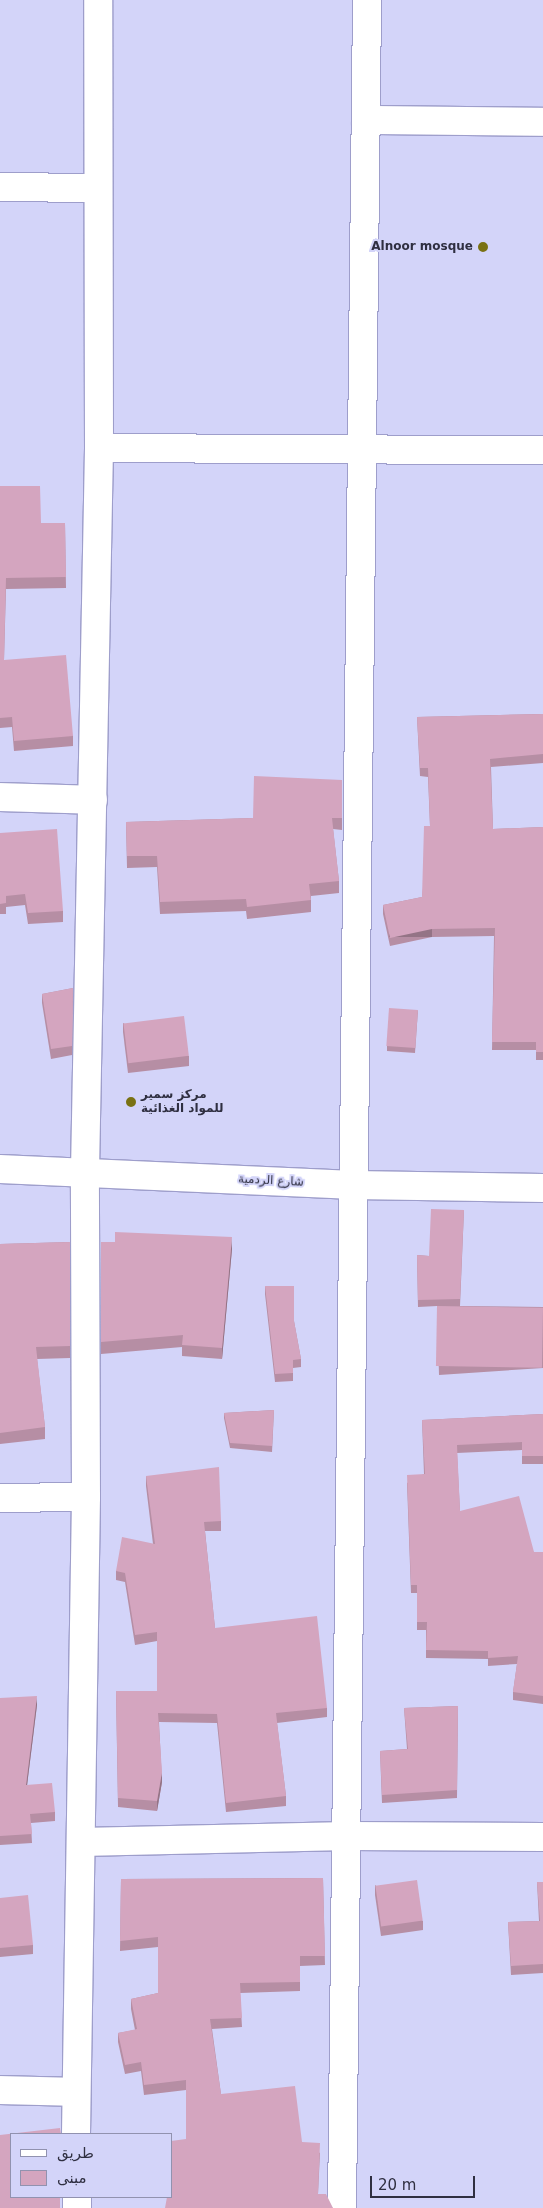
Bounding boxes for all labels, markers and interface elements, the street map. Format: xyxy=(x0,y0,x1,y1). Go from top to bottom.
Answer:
place label: Alnoor mosque xyxy=(371,240,473,254)
marker: Alnoor mosque xyxy=(477,241,489,253)
place label: مركز سمير للمواد الغذائية xyxy=(141,1088,224,1116)
marker: مركز سمير للمواد الغذائية xyxy=(125,1096,137,1108)
street label: شارع الردمية xyxy=(238,1172,304,1190)
legend xyxy=(10,2133,172,2198)
text: طريق xyxy=(57,2144,94,2162)
scale bar xyxy=(373,2166,478,2198)
text: مبنى xyxy=(57,2169,87,2187)
text: 20 m xyxy=(378,2176,416,2194)

